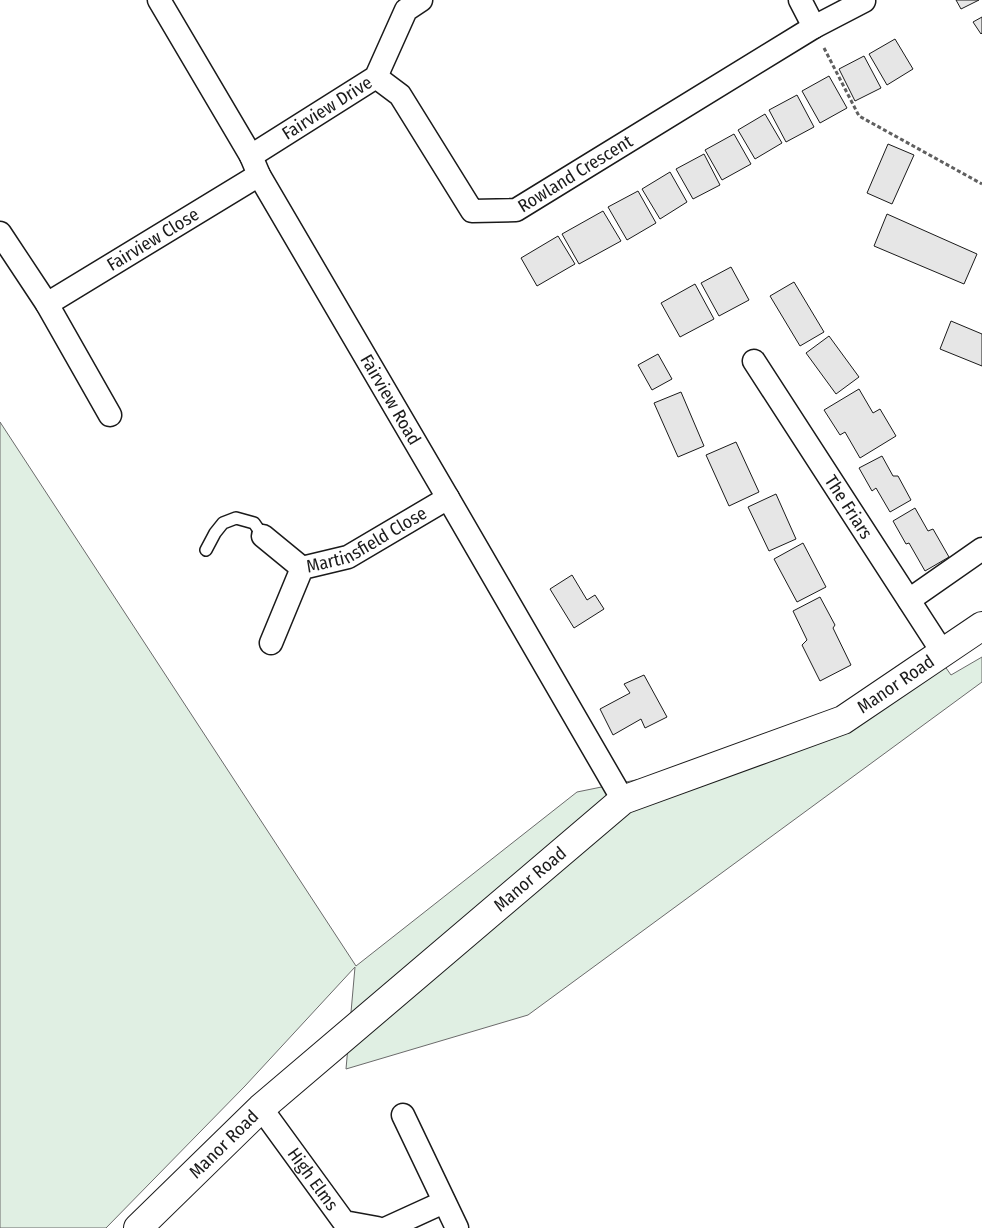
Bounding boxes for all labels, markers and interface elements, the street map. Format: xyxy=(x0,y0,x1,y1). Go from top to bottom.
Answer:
street label: Fairview Drive xyxy=(278,71,376,145)
street label: Rowland Crescent xyxy=(514,130,637,217)
street label: Fairview Close xyxy=(103,203,203,276)
street label: Fairview Road xyxy=(355,350,426,449)
street label: The Friars xyxy=(820,471,877,543)
street label: Martinsfield Close xyxy=(304,502,431,578)
street label: Manor Road xyxy=(853,650,939,718)
street label: Manor Road xyxy=(489,842,571,916)
street label: Manor Road xyxy=(185,1105,263,1183)
street label: High Elms xyxy=(283,1143,343,1215)

